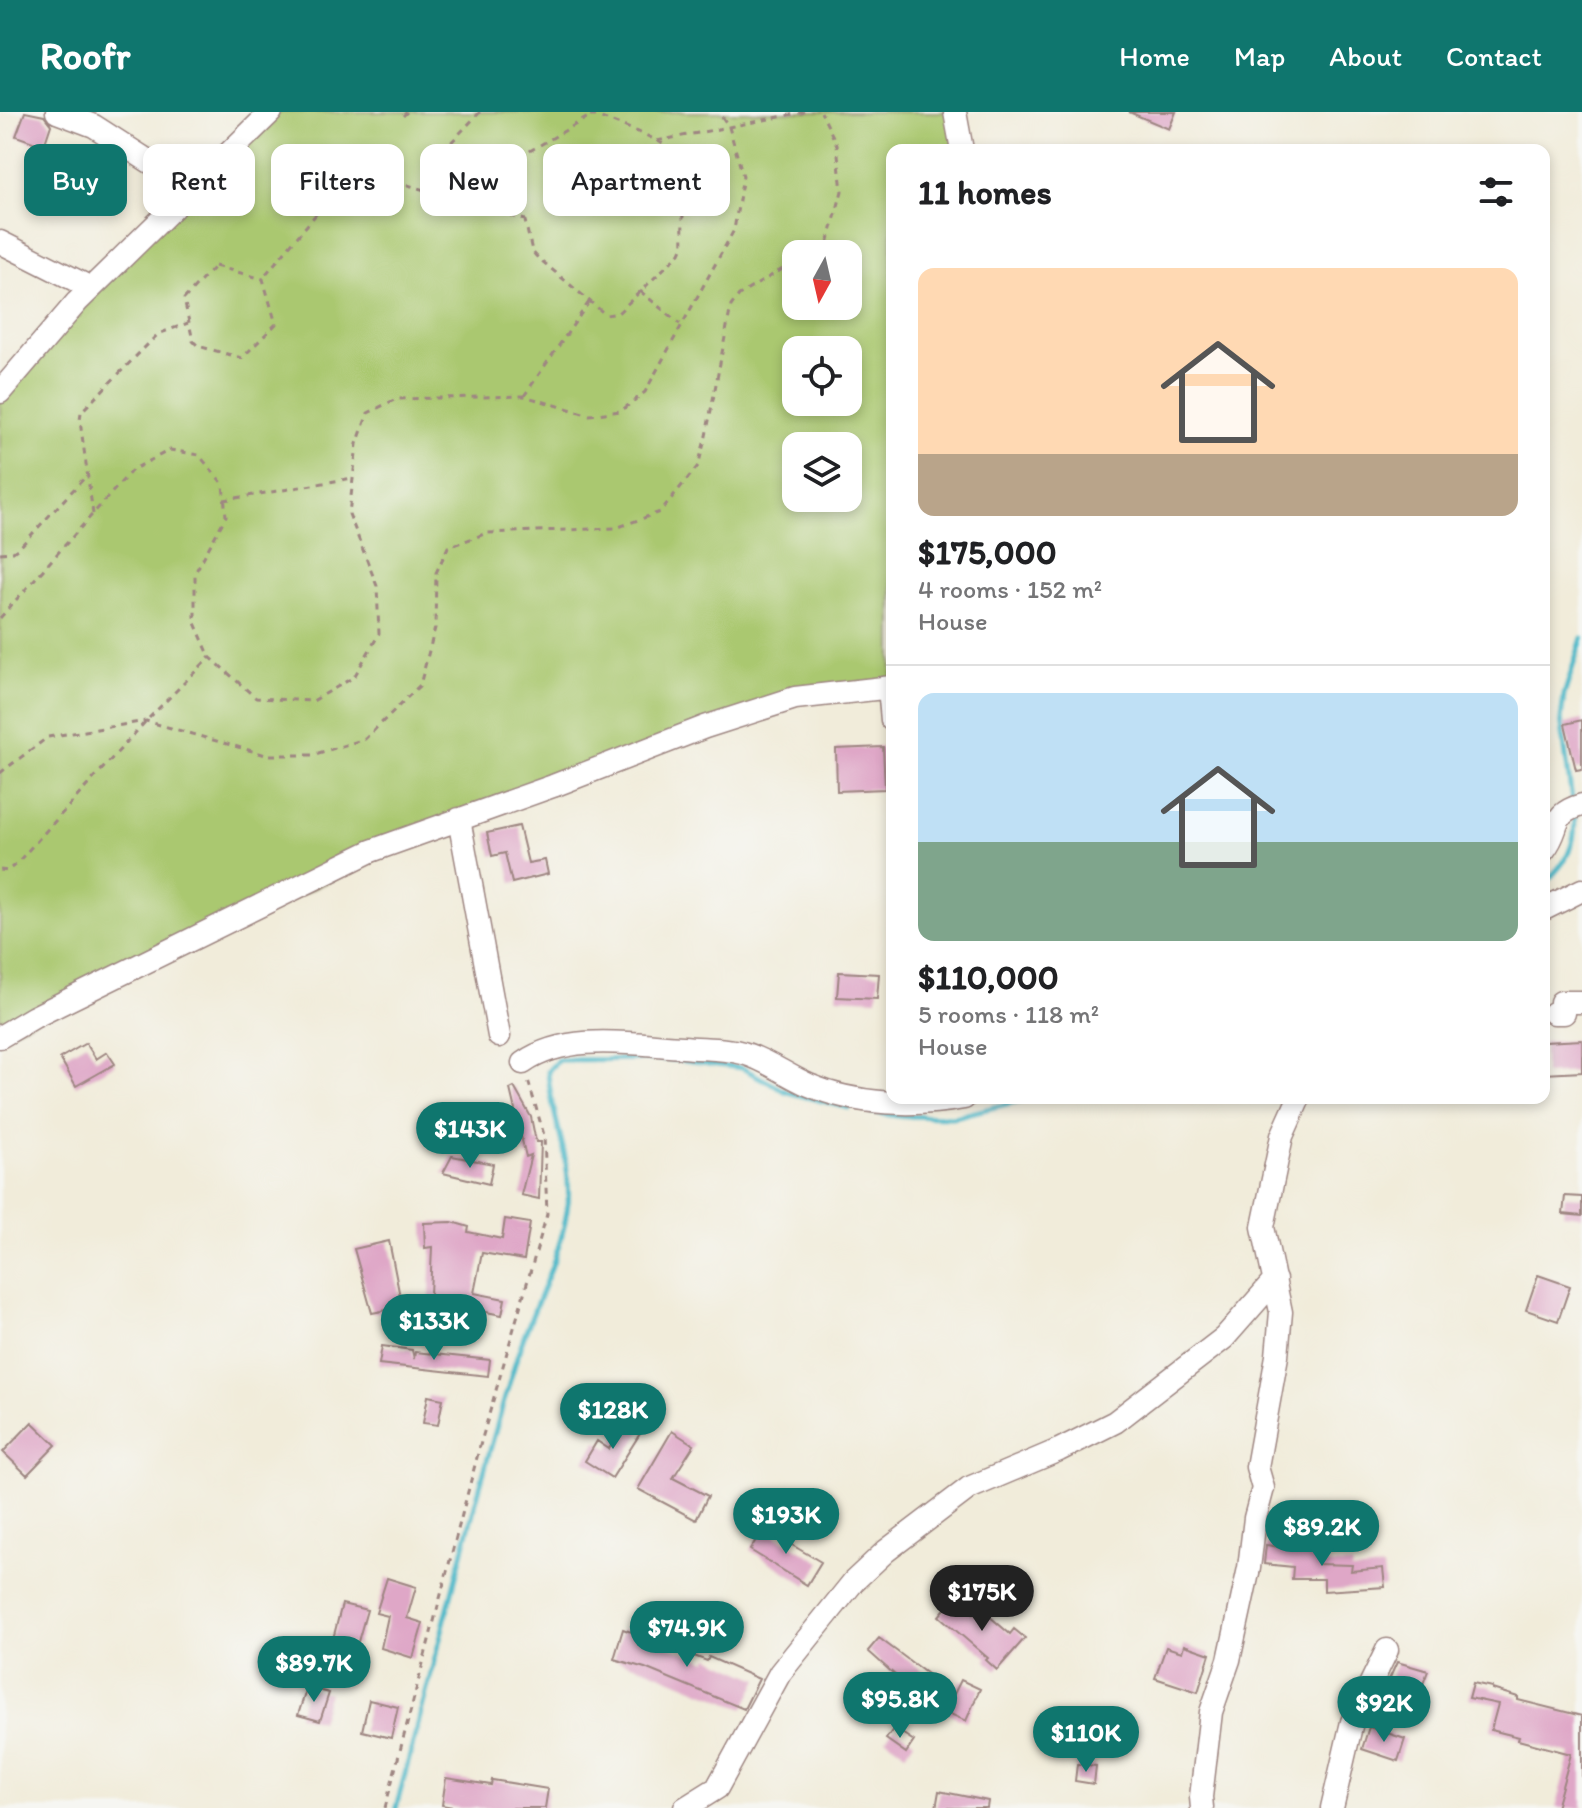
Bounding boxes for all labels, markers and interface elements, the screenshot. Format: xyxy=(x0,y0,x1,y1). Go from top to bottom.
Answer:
text: Roofr xyxy=(40,33,130,79)
text: Home xyxy=(1119,39,1190,73)
text: Map xyxy=(1234,39,1285,73)
text: About xyxy=(1329,39,1402,73)
text: Contact xyxy=(1446,39,1542,73)
chip: Buy xyxy=(24,144,127,216)
chip: Rent xyxy=(143,144,255,216)
chip: Filters xyxy=(271,144,404,216)
chip: New xyxy=(420,144,527,216)
chip: Apartment xyxy=(543,144,730,216)
icon: filters xyxy=(1474,170,1518,214)
text: 11 homes xyxy=(918,172,1052,213)
north arrow xyxy=(782,240,862,320)
map controls xyxy=(782,240,862,512)
icon: home xyxy=(1146,320,1290,464)
button: locate xyxy=(782,336,862,416)
button: layers xyxy=(782,432,862,512)
text: $175,000 xyxy=(918,532,1057,573)
text: 4 rooms · 152 m² xyxy=(918,573,1102,605)
text: House xyxy=(918,605,988,637)
icon: home xyxy=(1146,745,1290,889)
text: $110,000 xyxy=(918,957,1059,998)
text: 5 rooms · 118 m² xyxy=(918,998,1099,1030)
text: House xyxy=(918,1030,988,1062)
pin: $143K xyxy=(414,1102,526,1170)
text: $143K xyxy=(434,1112,506,1144)
pin: $133K xyxy=(378,1294,490,1362)
text: $133K xyxy=(399,1304,469,1336)
pin: $128K xyxy=(557,1383,669,1451)
text: $128K xyxy=(578,1393,648,1425)
pin: $193K xyxy=(730,1488,842,1556)
text: $193K xyxy=(751,1498,821,1530)
pin: $89.2K xyxy=(1257,1500,1387,1568)
text: $89.2K xyxy=(1283,1510,1361,1542)
pin: $175K xyxy=(926,1565,1038,1633)
text: $175K xyxy=(948,1575,1016,1607)
pin: $74.9K xyxy=(622,1601,752,1669)
text: $74.9K xyxy=(648,1611,726,1643)
pin: $89.7K xyxy=(249,1636,379,1704)
text: $89.7K xyxy=(276,1646,352,1678)
pin: $95.8K xyxy=(835,1672,965,1740)
pin: $92K xyxy=(1337,1676,1431,1744)
text: $95.8K xyxy=(861,1682,939,1714)
text: $92K xyxy=(1355,1686,1413,1718)
pin: $110K xyxy=(1030,1706,1142,1774)
text: $110K xyxy=(1051,1716,1121,1748)

